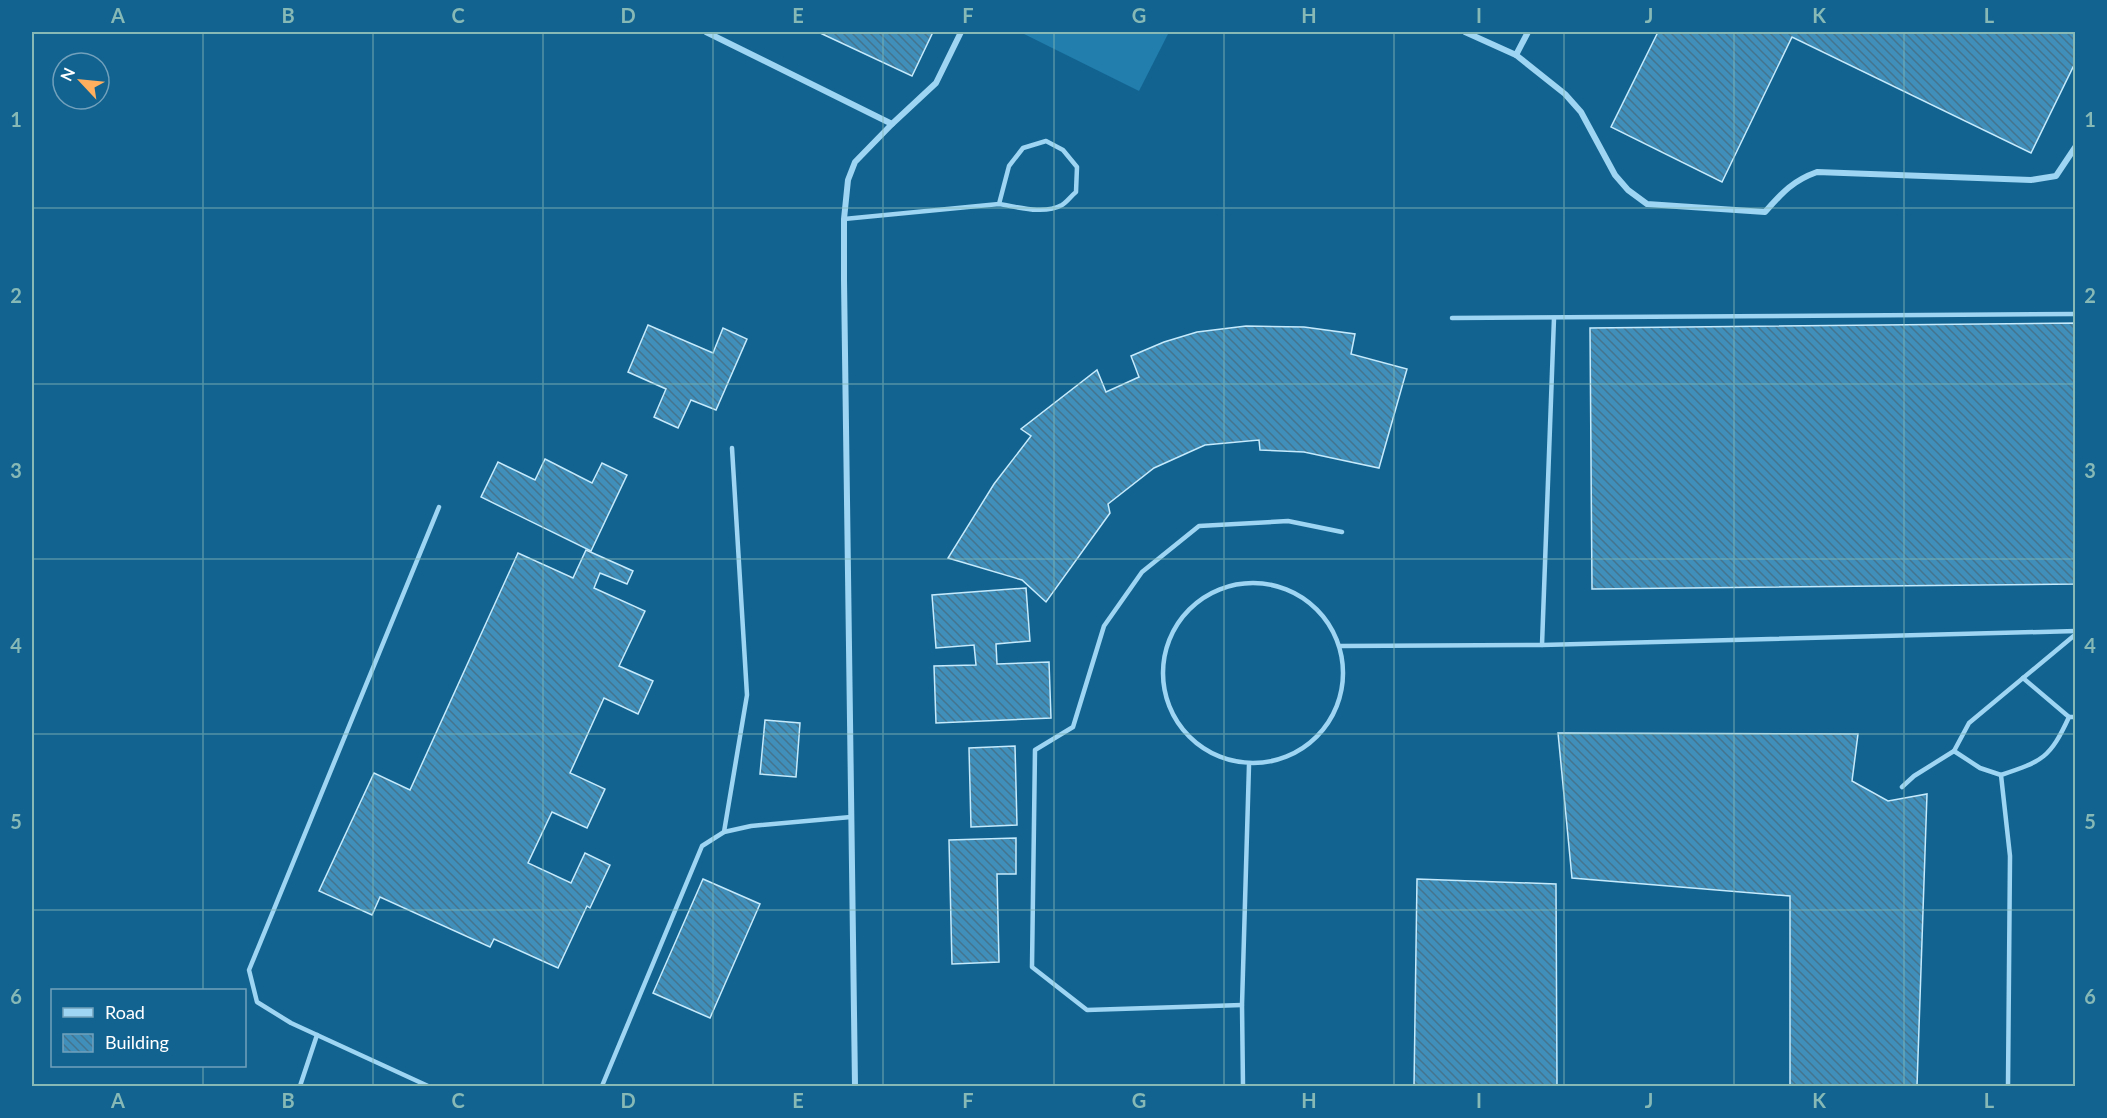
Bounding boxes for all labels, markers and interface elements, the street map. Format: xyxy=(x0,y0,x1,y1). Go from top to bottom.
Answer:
text: A xyxy=(110,3,125,27)
text: B xyxy=(281,3,295,27)
text: C xyxy=(451,3,465,27)
text: D xyxy=(620,3,636,27)
text: E xyxy=(792,3,804,27)
text: F xyxy=(962,3,974,27)
text: G xyxy=(1132,3,1146,27)
text: H xyxy=(1301,3,1317,27)
text: I xyxy=(1476,3,1482,27)
text: J xyxy=(1645,3,1653,27)
text: K xyxy=(1812,3,1826,27)
text: L xyxy=(1984,3,1995,27)
north arrow xyxy=(51,51,111,111)
text: N xyxy=(56,65,78,84)
text: 1 xyxy=(10,107,22,131)
text: 1 xyxy=(2084,107,2096,131)
text: 2 xyxy=(10,283,22,307)
text: 2 xyxy=(2084,283,2096,307)
text: 3 xyxy=(10,458,22,482)
text: 3 xyxy=(2084,458,2096,482)
text: 4 xyxy=(10,633,22,657)
text: 4 xyxy=(2084,633,2096,657)
text: 5 xyxy=(10,809,22,833)
text: 5 xyxy=(2084,809,2096,833)
text: 6 xyxy=(10,984,22,1008)
text: 6 xyxy=(2084,984,2096,1008)
legend xyxy=(51,989,246,1067)
text: Road xyxy=(105,1001,145,1023)
text: Building xyxy=(105,1031,169,1053)
text: A xyxy=(110,1088,125,1112)
text: B xyxy=(281,1088,295,1112)
text: C xyxy=(451,1088,465,1112)
text: D xyxy=(620,1088,636,1112)
text: E xyxy=(792,1088,804,1112)
text: F xyxy=(962,1088,974,1112)
text: G xyxy=(1132,1088,1146,1112)
text: H xyxy=(1301,1088,1317,1112)
text: I xyxy=(1476,1088,1482,1112)
text: J xyxy=(1645,1088,1653,1112)
text: K xyxy=(1812,1088,1826,1112)
text: L xyxy=(1984,1088,1995,1112)

